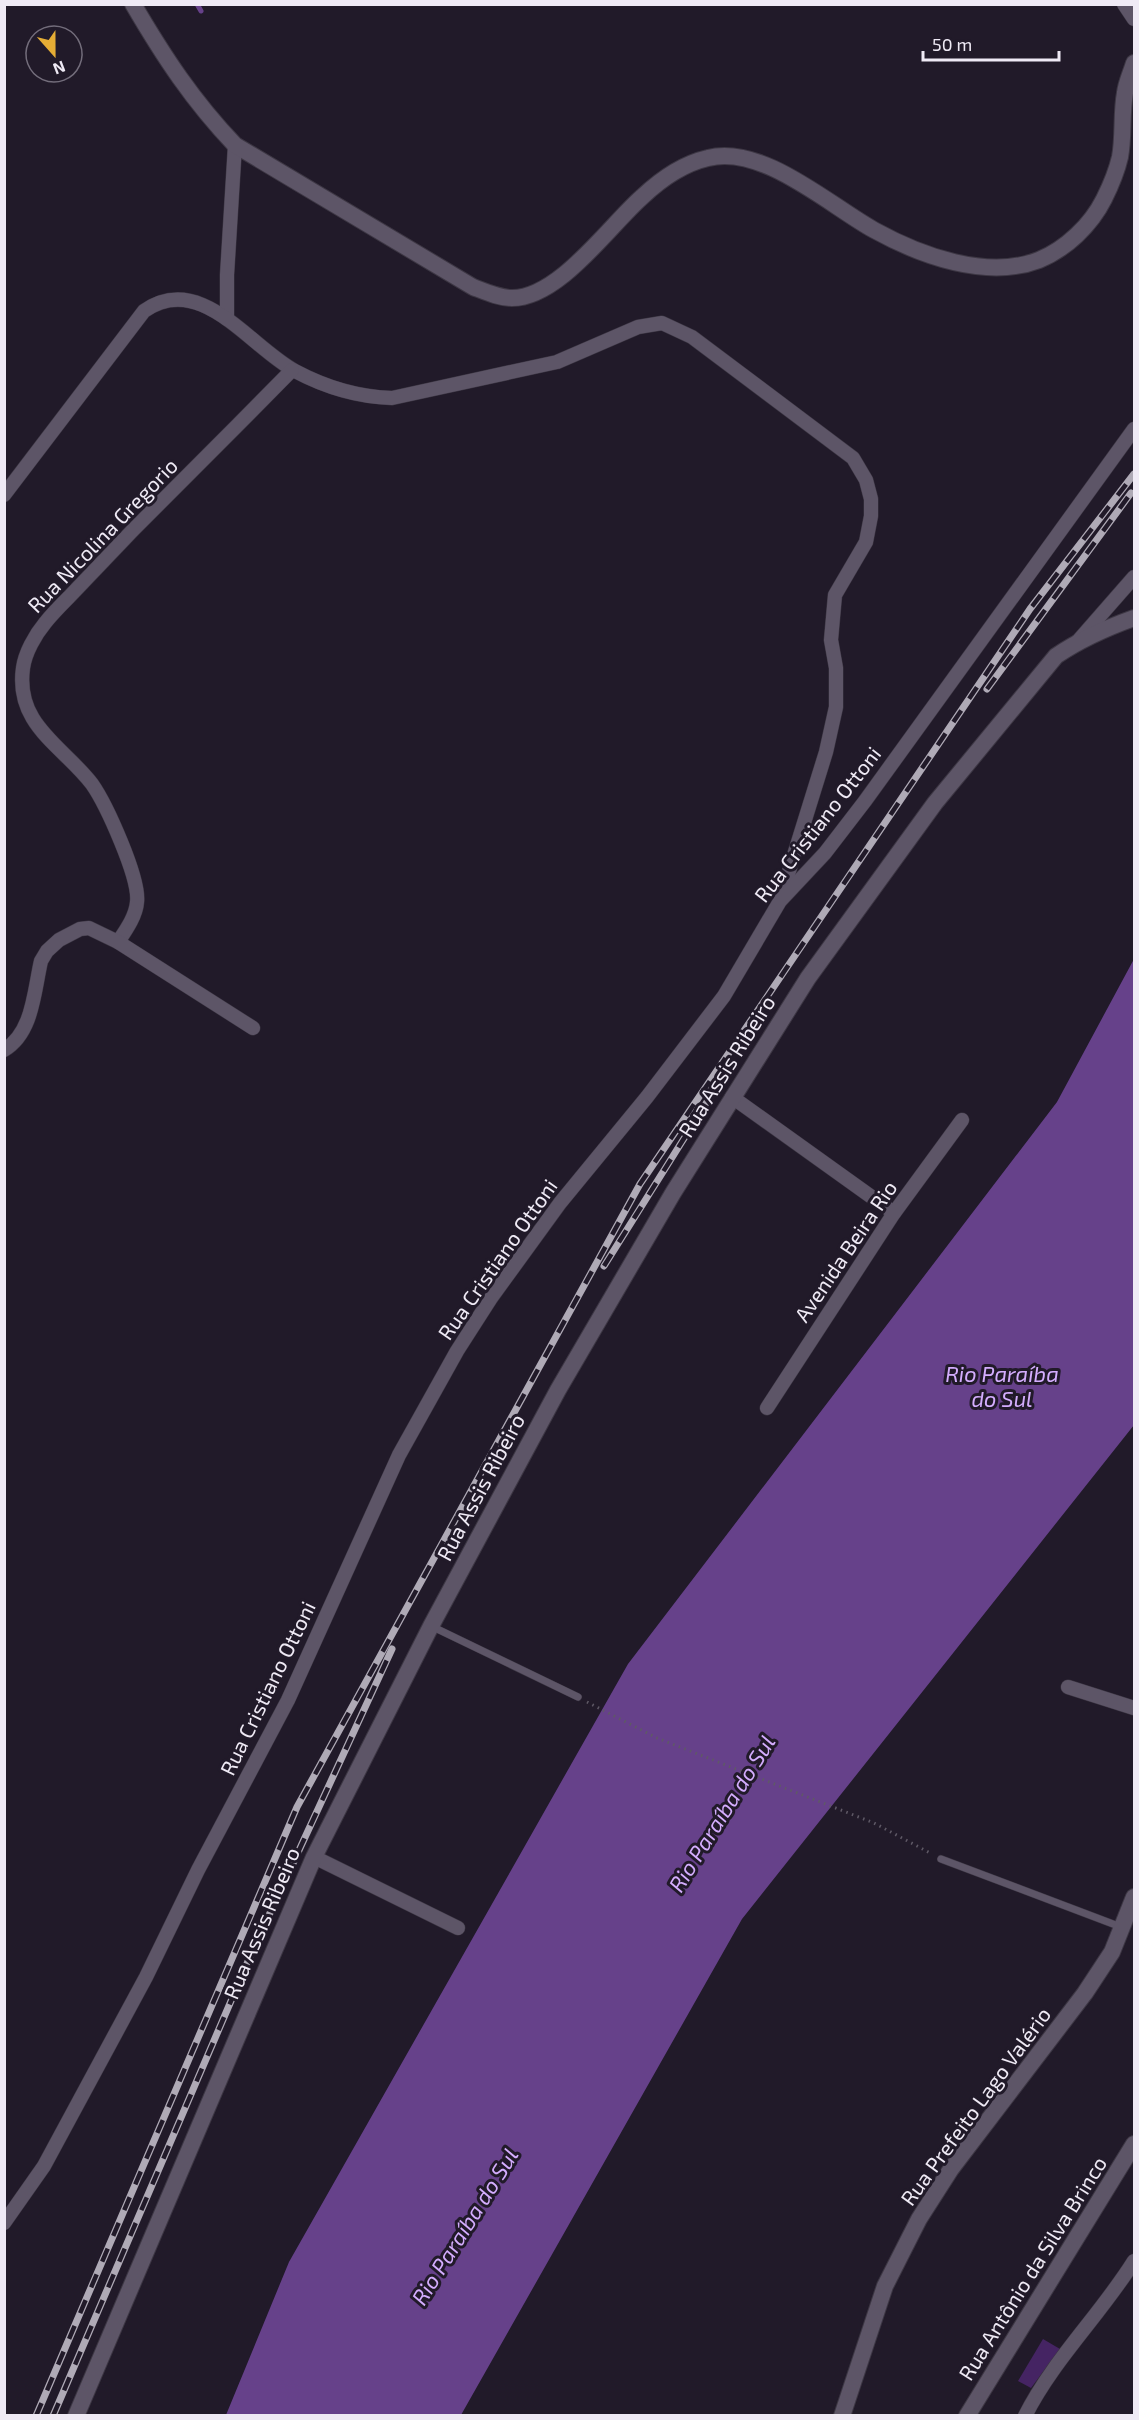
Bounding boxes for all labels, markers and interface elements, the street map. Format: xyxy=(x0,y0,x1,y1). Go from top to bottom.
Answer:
north arrow xyxy=(24,24,84,84)
scale bar xyxy=(923,24,1060,62)
text: 50 m xyxy=(932,33,972,55)
text: N xyxy=(51,58,68,79)
street label: Rua Nicolina Gregorio xyxy=(22,453,182,617)
street label: Rua Cristiano Ottoni xyxy=(749,741,885,907)
street label: Rua Assis Ribeiro xyxy=(672,991,780,1141)
street label: Rua Cristiano Ottoni xyxy=(432,1174,562,1344)
street label: Avenida Beira Rio xyxy=(789,1176,901,1326)
water label: Rio Paraíba do Sul xyxy=(945,1360,1059,1411)
street label: Rua Assis Ribeiro xyxy=(431,1409,529,1565)
street label: Rua Cristiano Ottoni xyxy=(214,1597,320,1779)
water label: Rio Paraíba do Sul xyxy=(662,1730,780,1896)
street label: Rua Assis Ribeiro xyxy=(218,1843,304,2003)
street label: Rua Prefeito Lago Valério xyxy=(895,2002,1055,2210)
water label: Rio Paraíba do Sul xyxy=(405,2143,523,2309)
street label: Rua Antônio da Silva Brinco xyxy=(953,2152,1111,2384)

